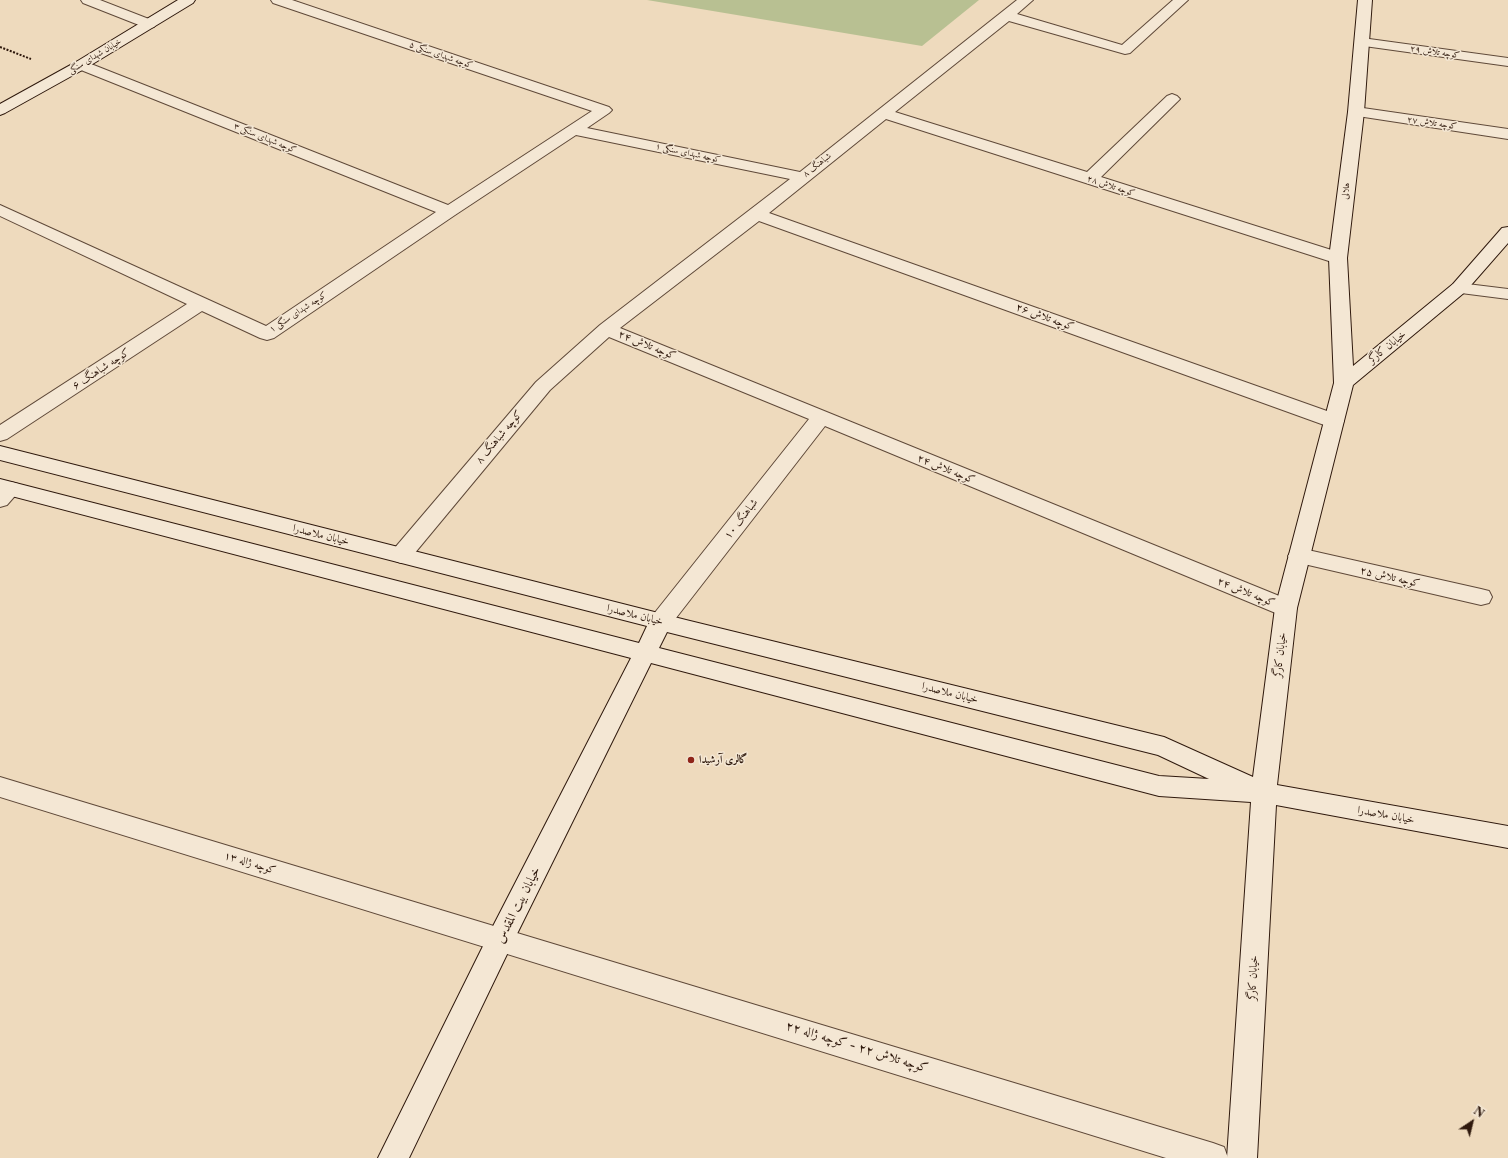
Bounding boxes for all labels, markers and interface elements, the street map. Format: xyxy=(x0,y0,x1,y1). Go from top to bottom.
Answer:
street label: خیابان شهدای سنگی xyxy=(66,36,124,76)
street label: کوچه شهدای سنگی ۵ xyxy=(408,39,474,71)
street label: کوچه تلاش ۲۹ xyxy=(1409,43,1461,61)
street label: کوچه تلاش ۲۷ xyxy=(1406,114,1458,132)
street label: کوچه شهدای سنگی ۳ xyxy=(232,121,298,155)
street label: کوچه شهدای سنگی ۱ xyxy=(654,141,722,165)
street label: شباهنگ ۸ xyxy=(800,150,834,180)
street label: کوچه تلاش ۲۸ xyxy=(1086,173,1136,199)
street label: هلالی xyxy=(1340,182,1352,200)
street label: کوچه شهدای سنگی ۱ xyxy=(267,289,329,335)
street label: کوچه تلاش ۲۶ xyxy=(1014,300,1076,334)
street label: کوچه تلاش ۲۴ xyxy=(616,327,678,363)
street label: خیابان کارگر xyxy=(1365,328,1409,366)
street label: کوچه شباهنگ ۶ xyxy=(70,346,132,392)
street label: کوچه شباهنگ ۸ xyxy=(473,408,525,466)
street label: کوچه تلاش ۲۴ xyxy=(915,451,977,487)
street label: شباهنگ ۱۰ xyxy=(721,496,761,542)
street label: خیابان ملاصدرا xyxy=(291,522,351,548)
street label: کوچه تلاش ۲۵ xyxy=(1359,564,1421,590)
street label: کوچه تلاش ۲۴ xyxy=(1215,574,1277,610)
street label: خیابان ملاصدرا xyxy=(605,602,665,628)
street label: خیابان کارگر xyxy=(1271,632,1289,678)
street label: خیابان ملاصدرا xyxy=(920,680,980,706)
place label: گالری آرشیدا xyxy=(699,753,748,767)
marker: گالری آرشیدا xyxy=(686,755,696,765)
street label: خیابان ملاصدرا xyxy=(1356,803,1416,827)
street label: کوچه ژاله ۱۳ xyxy=(223,849,277,877)
street label: خیابان بیت المقدس xyxy=(492,864,544,946)
street label: خیابان کارگر xyxy=(1245,955,1261,1001)
street label: کوچه تلاش ۲۲ - کوچه ژاله ۲۲ xyxy=(784,1018,930,1076)
north arrow xyxy=(1452,1102,1492,1142)
text: N xyxy=(1471,1104,1487,1121)

